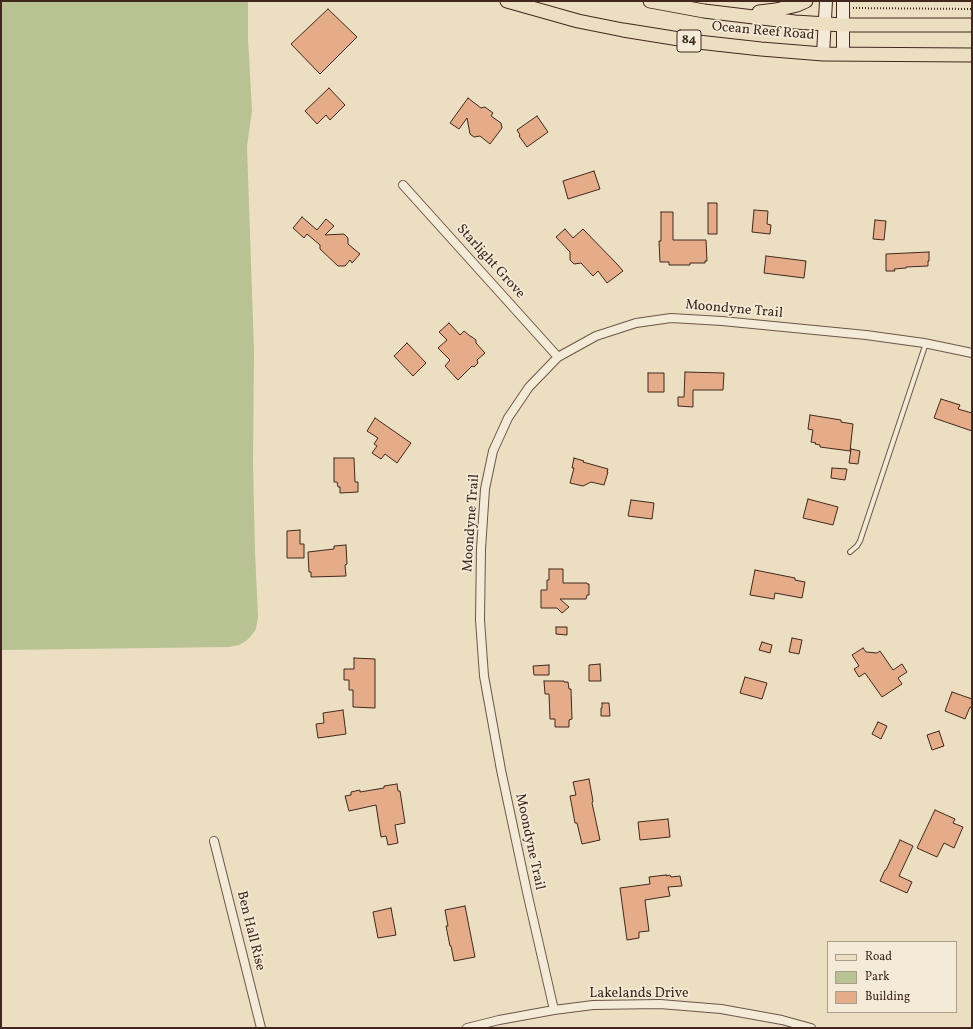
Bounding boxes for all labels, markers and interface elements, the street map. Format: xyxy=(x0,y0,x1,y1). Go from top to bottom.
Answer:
street label: Ocean Reef Road xyxy=(711,19,815,45)
road number: 84 xyxy=(677,30,701,52)
street label: Starlight Grove xyxy=(452,221,528,303)
street label: Moondyne Trail xyxy=(684,297,784,323)
street label: Moondyne Trail xyxy=(460,473,484,573)
street label: Moondyne Trail xyxy=(511,792,547,892)
street label: Ben Hall Rise xyxy=(232,889,268,973)
legend xyxy=(827,941,957,1013)
text: Road xyxy=(865,949,892,965)
text: Park xyxy=(865,969,890,985)
street label: Lakelands Drive xyxy=(589,986,689,1002)
text: Building xyxy=(865,989,910,1005)

